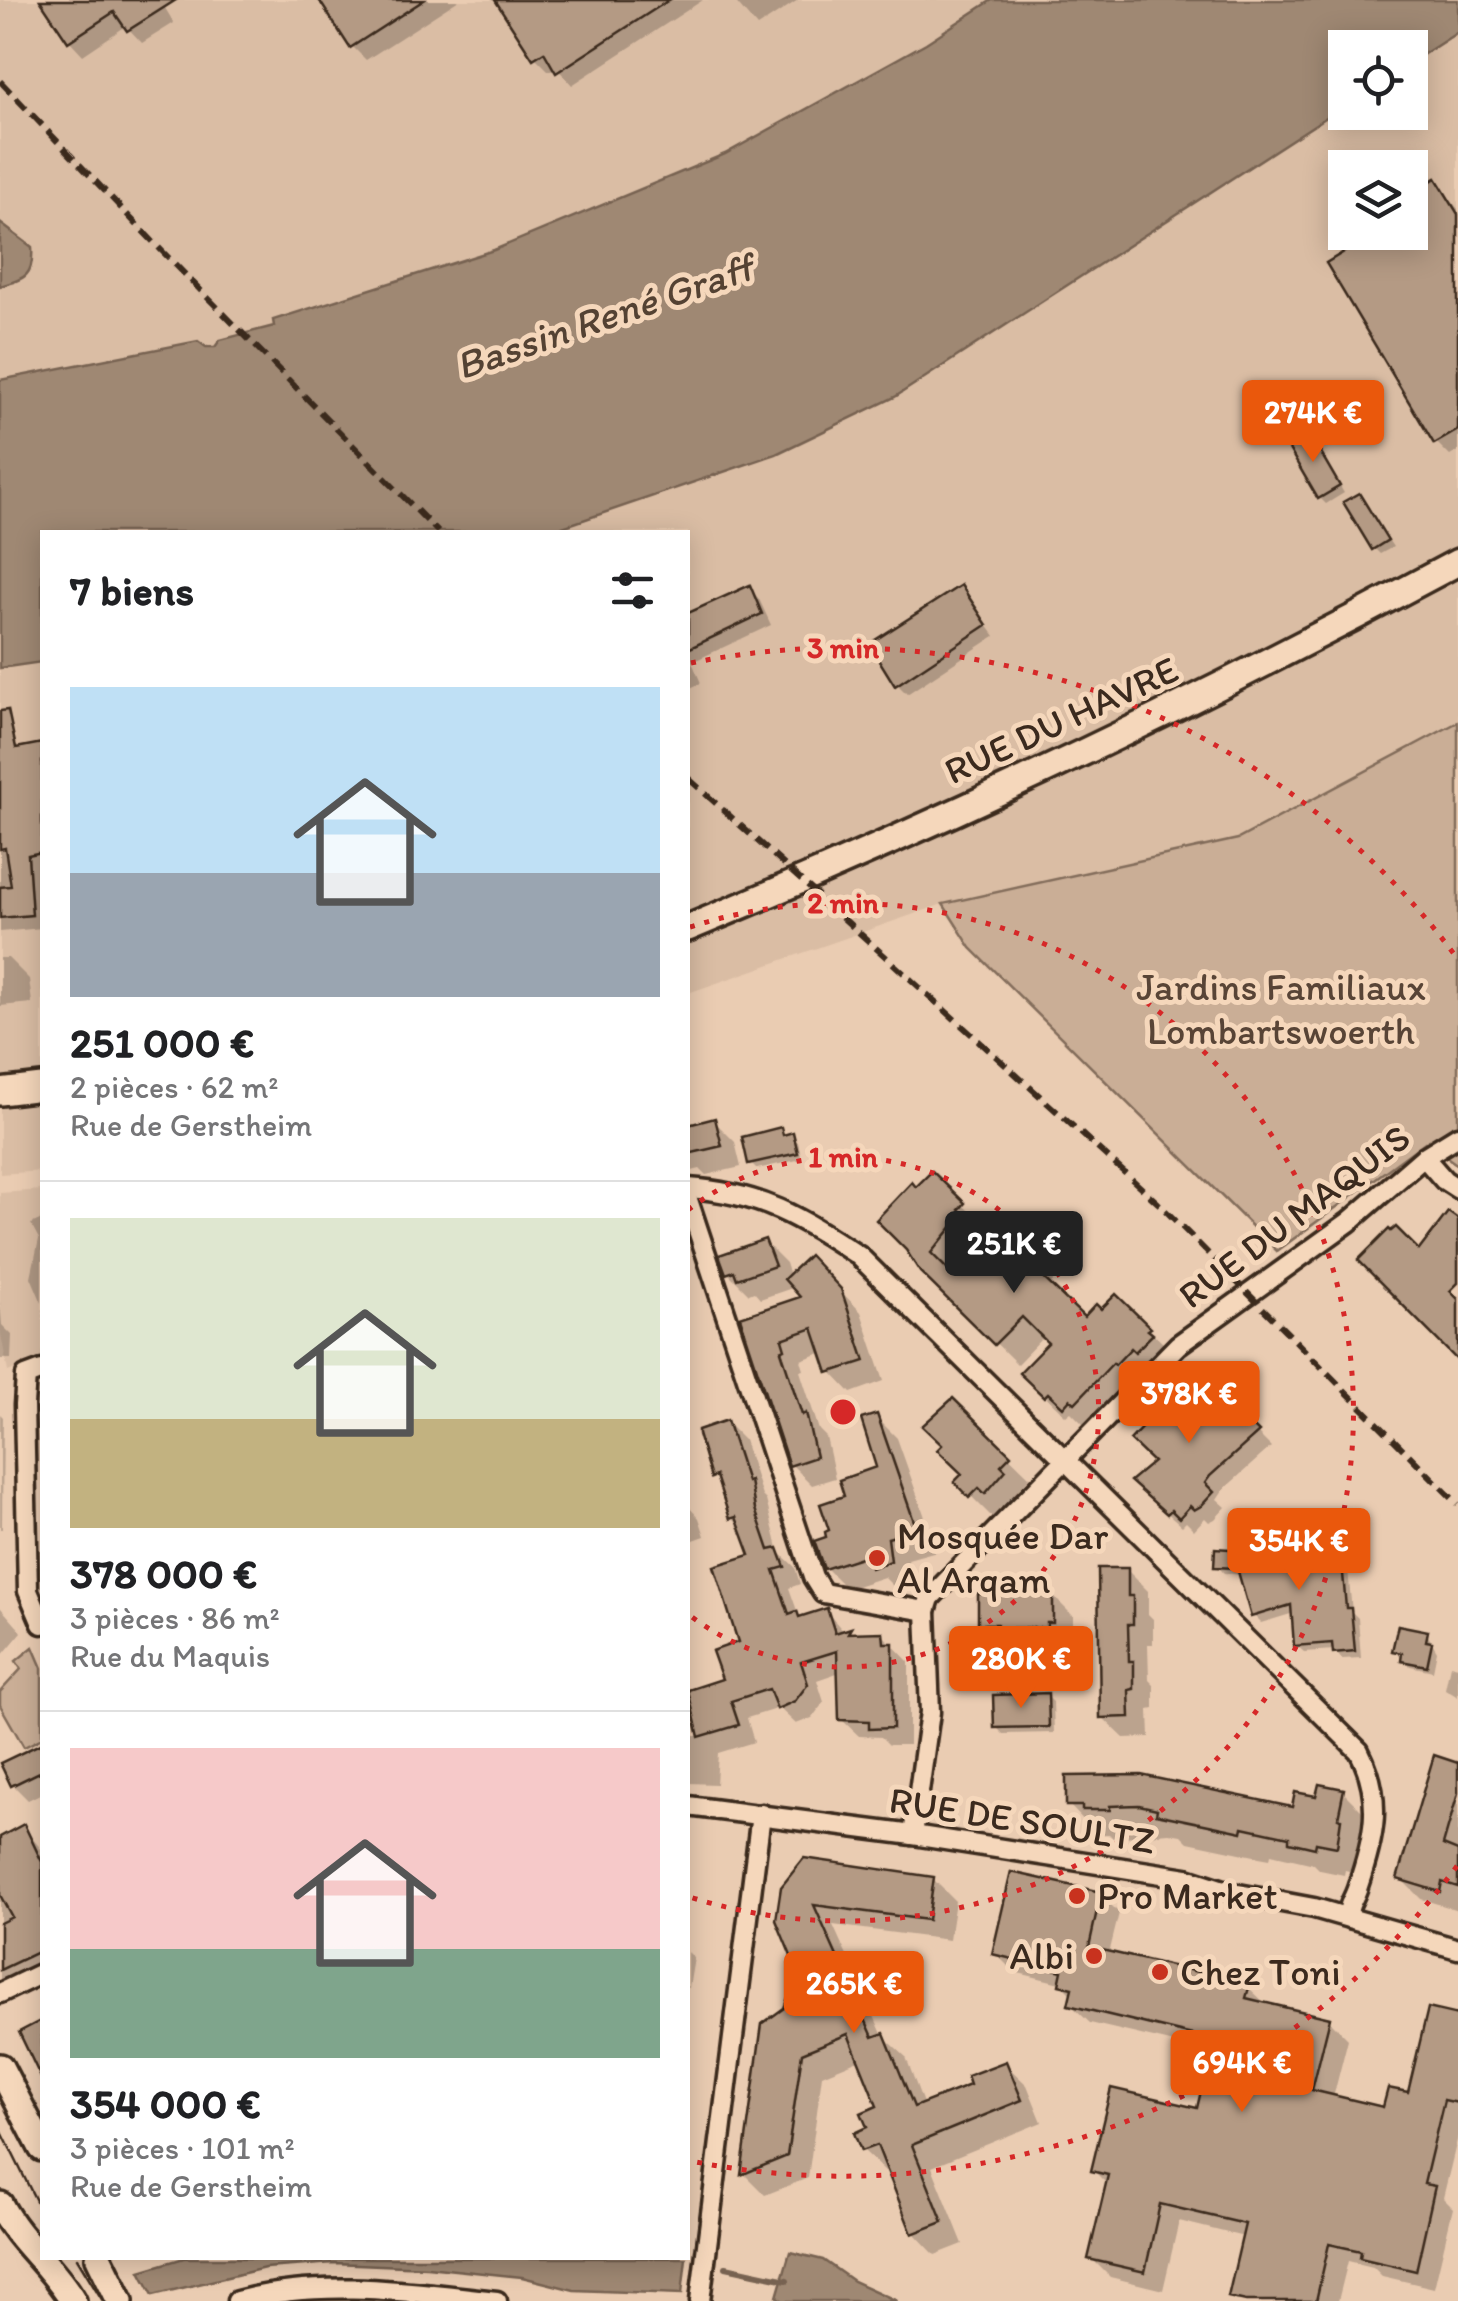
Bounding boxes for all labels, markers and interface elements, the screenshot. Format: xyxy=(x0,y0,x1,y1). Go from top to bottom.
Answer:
map controls xyxy=(1328,30,1428,250)
button: locate xyxy=(1328,30,1428,130)
button: layers xyxy=(1328,150,1428,250)
water label: Bassin René Graff xyxy=(449,240,765,389)
pin: 274K € xyxy=(1232,380,1394,465)
text: 274K € xyxy=(1264,393,1362,431)
icon: filters xyxy=(605,563,660,618)
text: 7 biens xyxy=(70,565,194,616)
text: 3 min xyxy=(807,629,880,666)
street label: RUE DU HAVRE xyxy=(937,646,1185,794)
icon: home xyxy=(275,752,455,932)
text: 2 min xyxy=(807,884,880,921)
park label: Jardins Familiaux Lombartswoerth xyxy=(1136,964,1426,1054)
text: 251 000 € xyxy=(70,1017,254,1068)
text: 2 pièces · 62 m² xyxy=(70,1068,279,1106)
text: Rue de Gerstheim xyxy=(70,1106,312,1144)
street label: RUE DU MAQUIS xyxy=(1169,1114,1419,1318)
text: 1 min xyxy=(808,1138,879,1175)
pin: 251K € xyxy=(933,1211,1095,1296)
text: 251K € xyxy=(967,1224,1061,1262)
icon: home xyxy=(275,1283,455,1463)
pin: 378K € xyxy=(1108,1361,1270,1446)
text: 378K € xyxy=(1141,1374,1237,1412)
centre of rings xyxy=(825,1394,861,1430)
pin: 354K € xyxy=(1218,1508,1380,1593)
place label: Mosquée Dar Al Arqam xyxy=(897,1513,1108,1603)
text: 354K € xyxy=(1249,1521,1349,1559)
marker: Mosquée Dar Al Arqam xyxy=(866,1547,888,1569)
text: 378 000 € xyxy=(70,1548,257,1599)
text: 3 pièces · 86 m² xyxy=(70,1599,280,1637)
pin: 280K € xyxy=(940,1626,1102,1711)
text: Rue du Maquis xyxy=(70,1637,270,1675)
text: 280K € xyxy=(971,1639,1071,1677)
street label: RUE DE SOULTZ xyxy=(886,1776,1158,1864)
icon: home xyxy=(275,1813,455,1993)
place label: Pro Market xyxy=(1097,1873,1278,1919)
marker: Pro Market xyxy=(1066,1885,1088,1907)
place label: Albi xyxy=(1009,1933,1074,1979)
marker: Albi xyxy=(1083,1945,1105,1967)
place label: Chez Toni xyxy=(1180,1949,1341,1995)
pin: 265K € xyxy=(773,1951,935,2036)
marker: Chez Toni xyxy=(1149,1961,1171,1983)
text: 265K € xyxy=(806,1964,902,2002)
pin: 694K € xyxy=(1161,2030,1323,2115)
text: 694K € xyxy=(1193,2043,1291,2081)
text: 354 000 € xyxy=(70,2078,261,2129)
text: 3 pièces · 101 m² xyxy=(70,2129,295,2167)
text: Rue de Gerstheim xyxy=(70,2167,312,2205)

